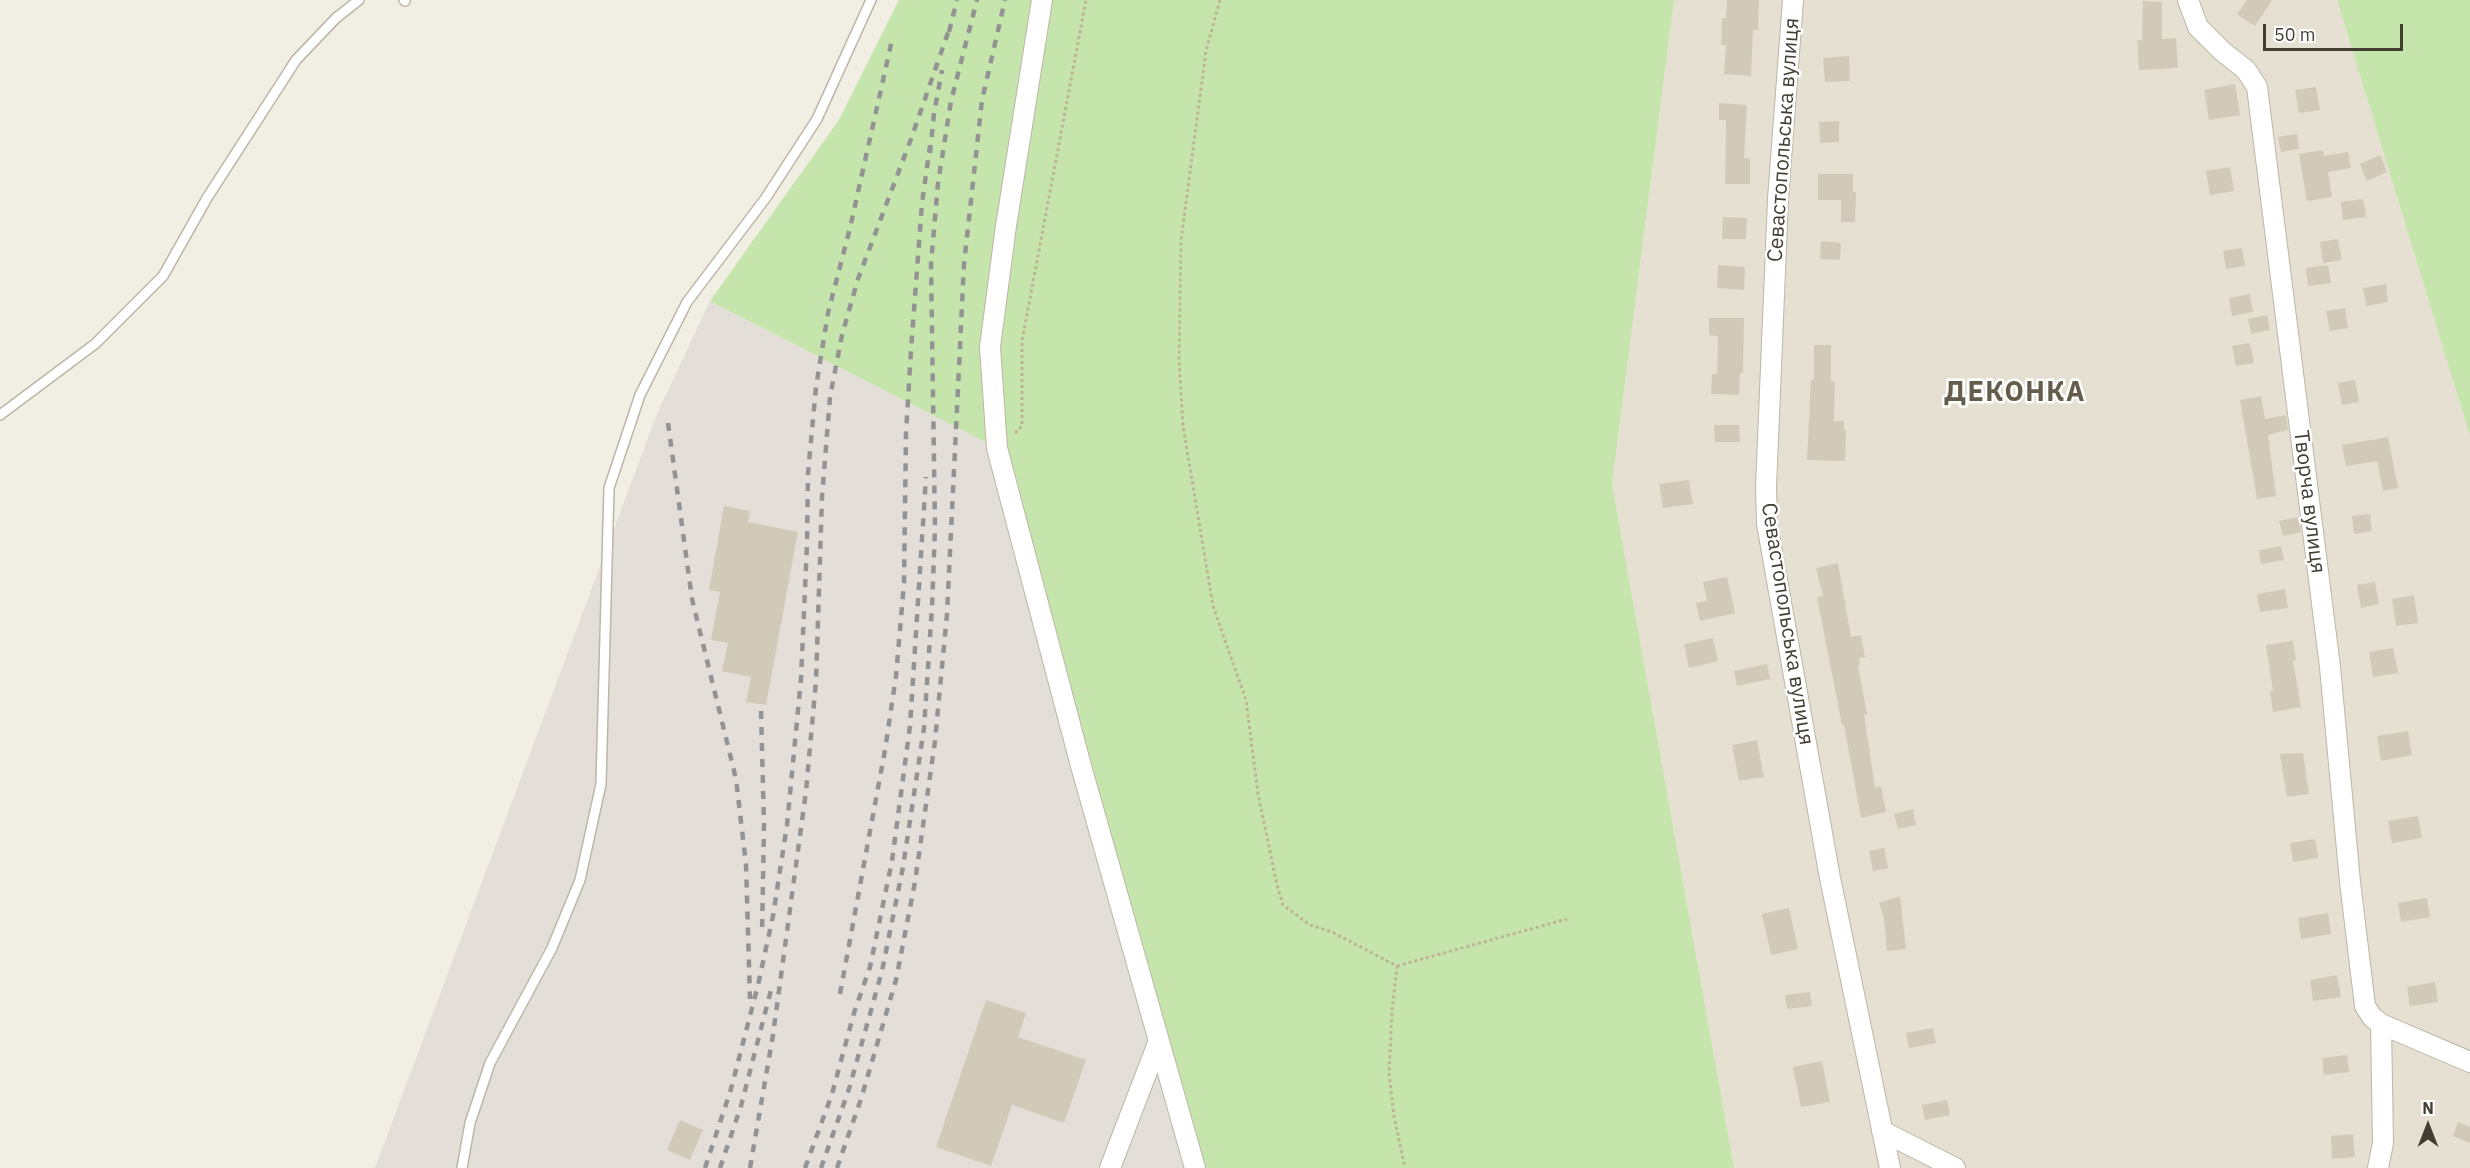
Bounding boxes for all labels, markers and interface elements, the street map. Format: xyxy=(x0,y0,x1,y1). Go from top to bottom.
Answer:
scale bar xyxy=(2266,12,2406,50)
street label: Севастопольська вулиця xyxy=(1763,17,1805,263)
text: 50 m xyxy=(2274,23,2316,46)
district label: ДЕКОНКА xyxy=(1944,377,2086,409)
street label: Творча вулиця xyxy=(2288,429,2330,575)
street label: Севастопольська вулиця xyxy=(1755,501,1819,747)
north arrow xyxy=(2398,1096,2458,1156)
text: N xyxy=(2422,1098,2434,1118)

